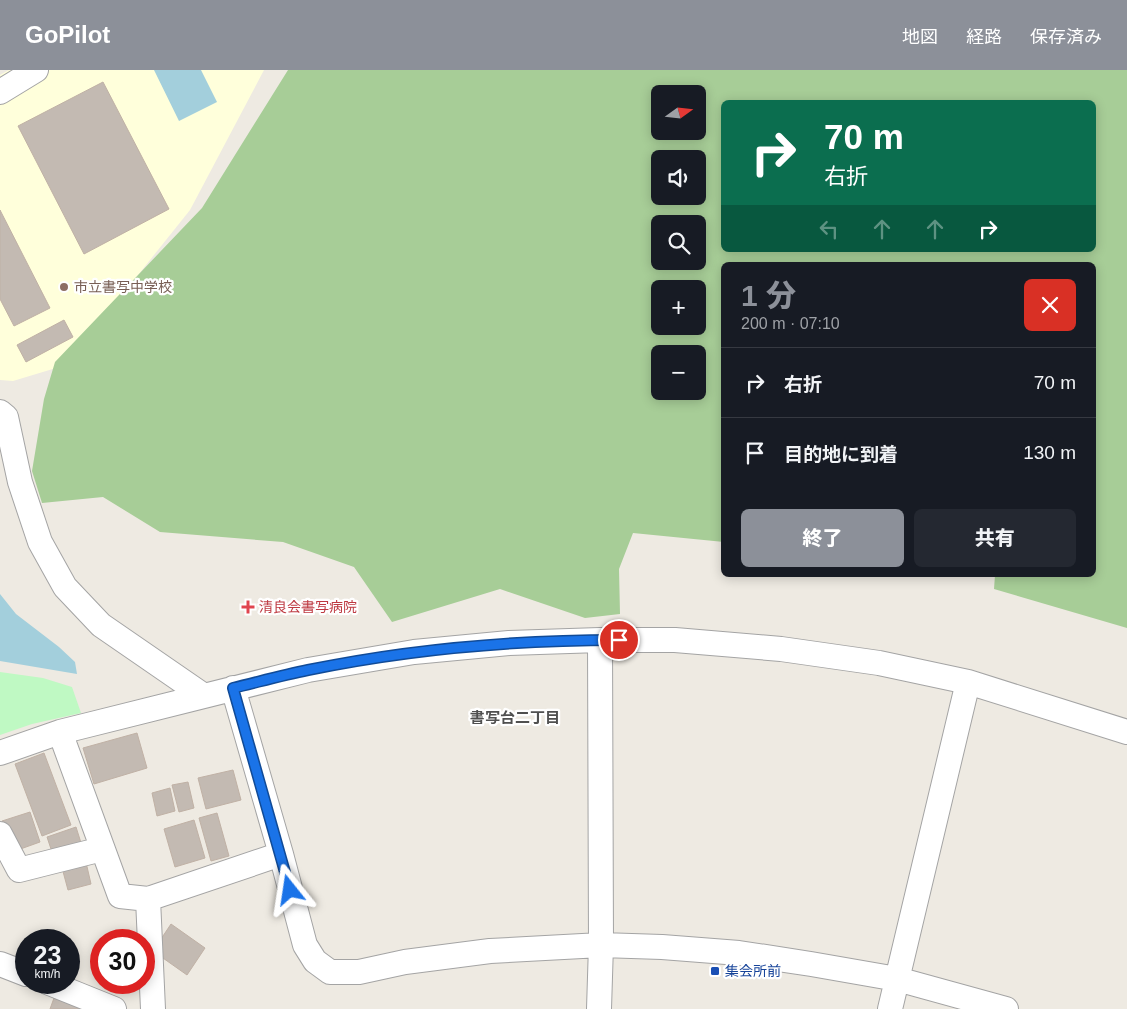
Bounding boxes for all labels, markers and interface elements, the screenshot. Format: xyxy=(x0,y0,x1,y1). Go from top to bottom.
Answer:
text: GoPilot xyxy=(25,21,110,48)
text: 地図 xyxy=(902,27,938,47)
text: 経路 xyxy=(966,27,1002,47)
text: 保存済み xyxy=(1030,27,1102,47)
north arrow xyxy=(651,85,706,140)
map controls xyxy=(651,85,706,400)
text: 70 m xyxy=(824,117,904,156)
icon: right xyxy=(741,120,806,185)
button: sound xyxy=(651,150,706,205)
text: 右折 xyxy=(824,164,868,189)
button: search xyxy=(651,215,706,270)
icon: left xyxy=(815,215,843,243)
icon: ahead xyxy=(868,215,896,243)
icon: ahead xyxy=(921,215,949,243)
icon: right xyxy=(974,215,1002,243)
place label: 市立書写中学校 xyxy=(74,279,172,295)
text: 1 分 xyxy=(741,279,796,312)
button: close xyxy=(1024,279,1076,331)
button: + xyxy=(651,280,706,335)
marker: 市立書写中学校 xyxy=(58,281,70,293)
text: 200 m · 07:10 xyxy=(741,315,840,332)
button: − xyxy=(651,345,706,400)
icon: right xyxy=(741,369,769,397)
text: 70 m xyxy=(1034,372,1076,393)
text: 右折 xyxy=(784,374,822,395)
icon: arrive xyxy=(741,439,769,467)
text: 130 m xyxy=(1023,442,1076,463)
text: 目的地に到着 xyxy=(784,444,898,465)
button: 終了 xyxy=(741,509,904,567)
button: 共有 xyxy=(914,509,1076,567)
place label: 清良会書写病院 xyxy=(259,599,357,615)
marker: 清良会書写病院 xyxy=(241,600,255,614)
pin xyxy=(598,619,640,661)
icon: arrive xyxy=(605,626,633,654)
district label: 書写台二丁目 xyxy=(470,709,560,726)
position arrow xyxy=(263,863,315,915)
speed limit sign: 30 xyxy=(90,929,155,994)
text: 23 xyxy=(34,941,61,969)
place label: 集会所前 xyxy=(725,963,781,979)
marker: 集会所前 xyxy=(709,965,721,977)
text: km/h xyxy=(34,967,61,981)

